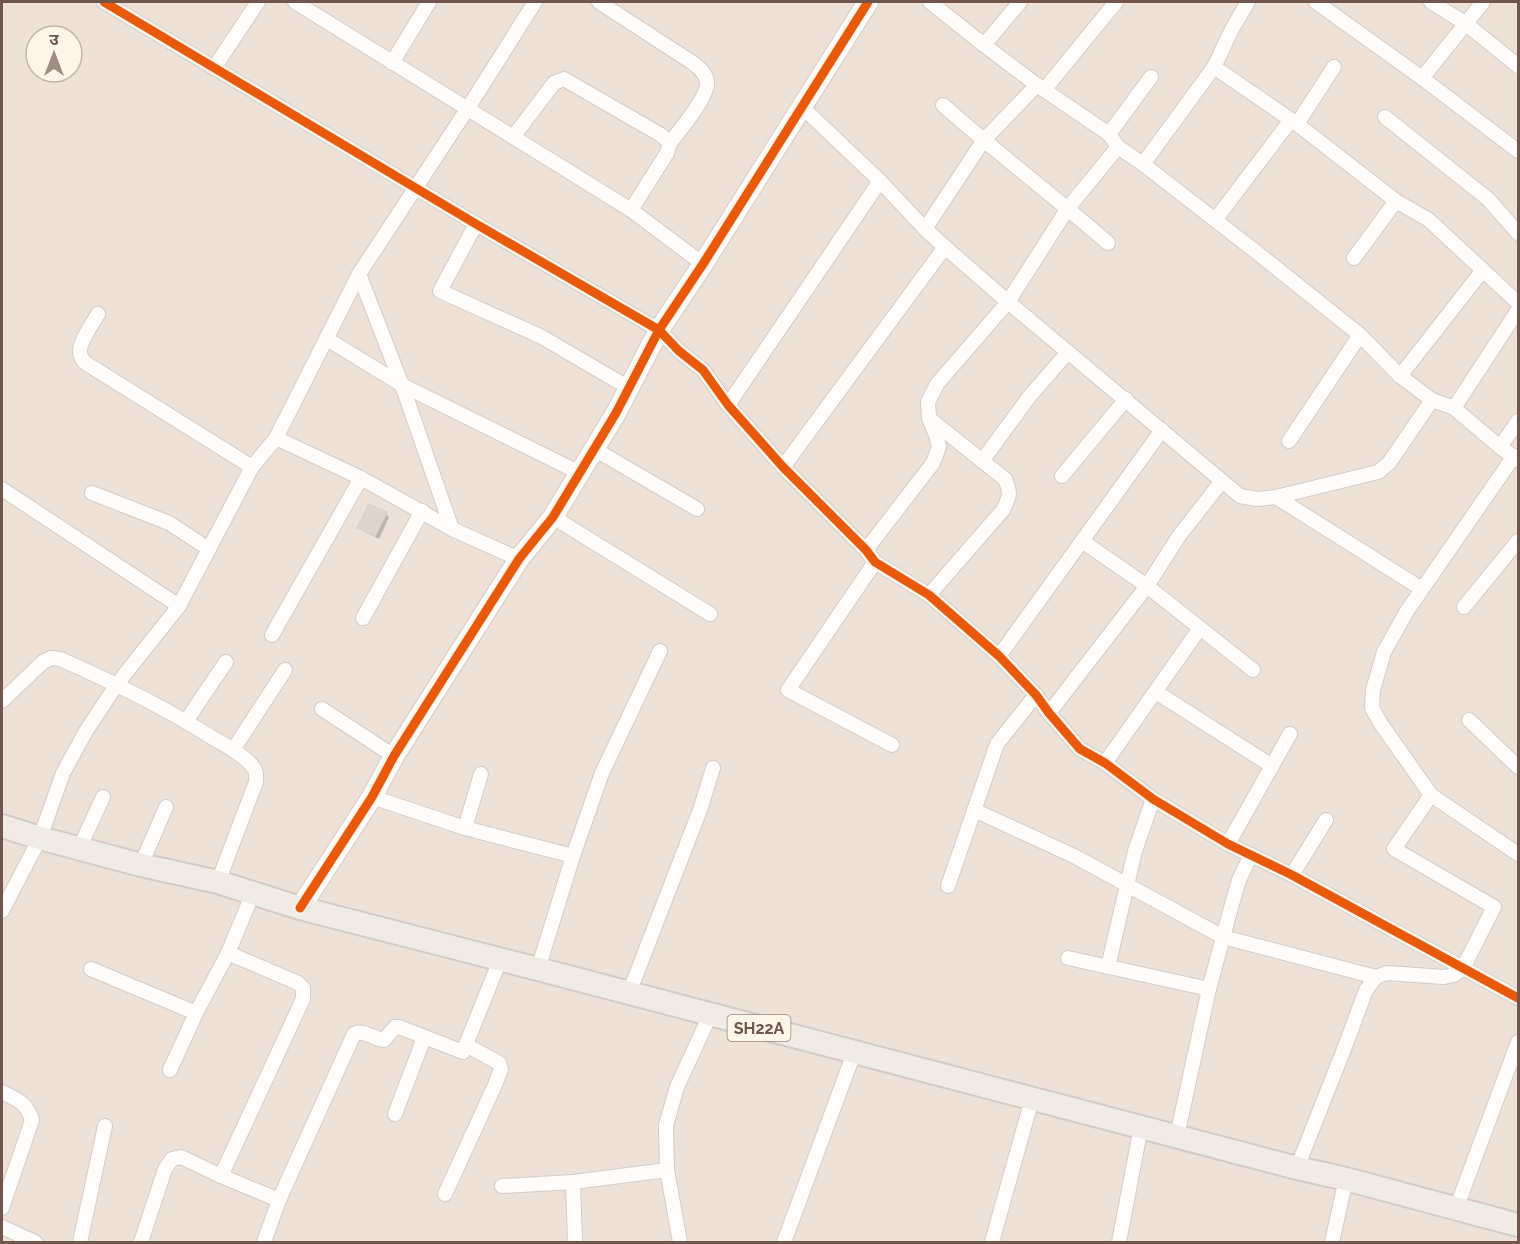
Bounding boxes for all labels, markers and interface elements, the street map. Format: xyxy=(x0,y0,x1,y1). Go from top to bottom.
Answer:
north arrow xyxy=(24,24,84,84)
text: उ xyxy=(49,30,59,49)
road number: SH22A xyxy=(728,1015,790,1041)

